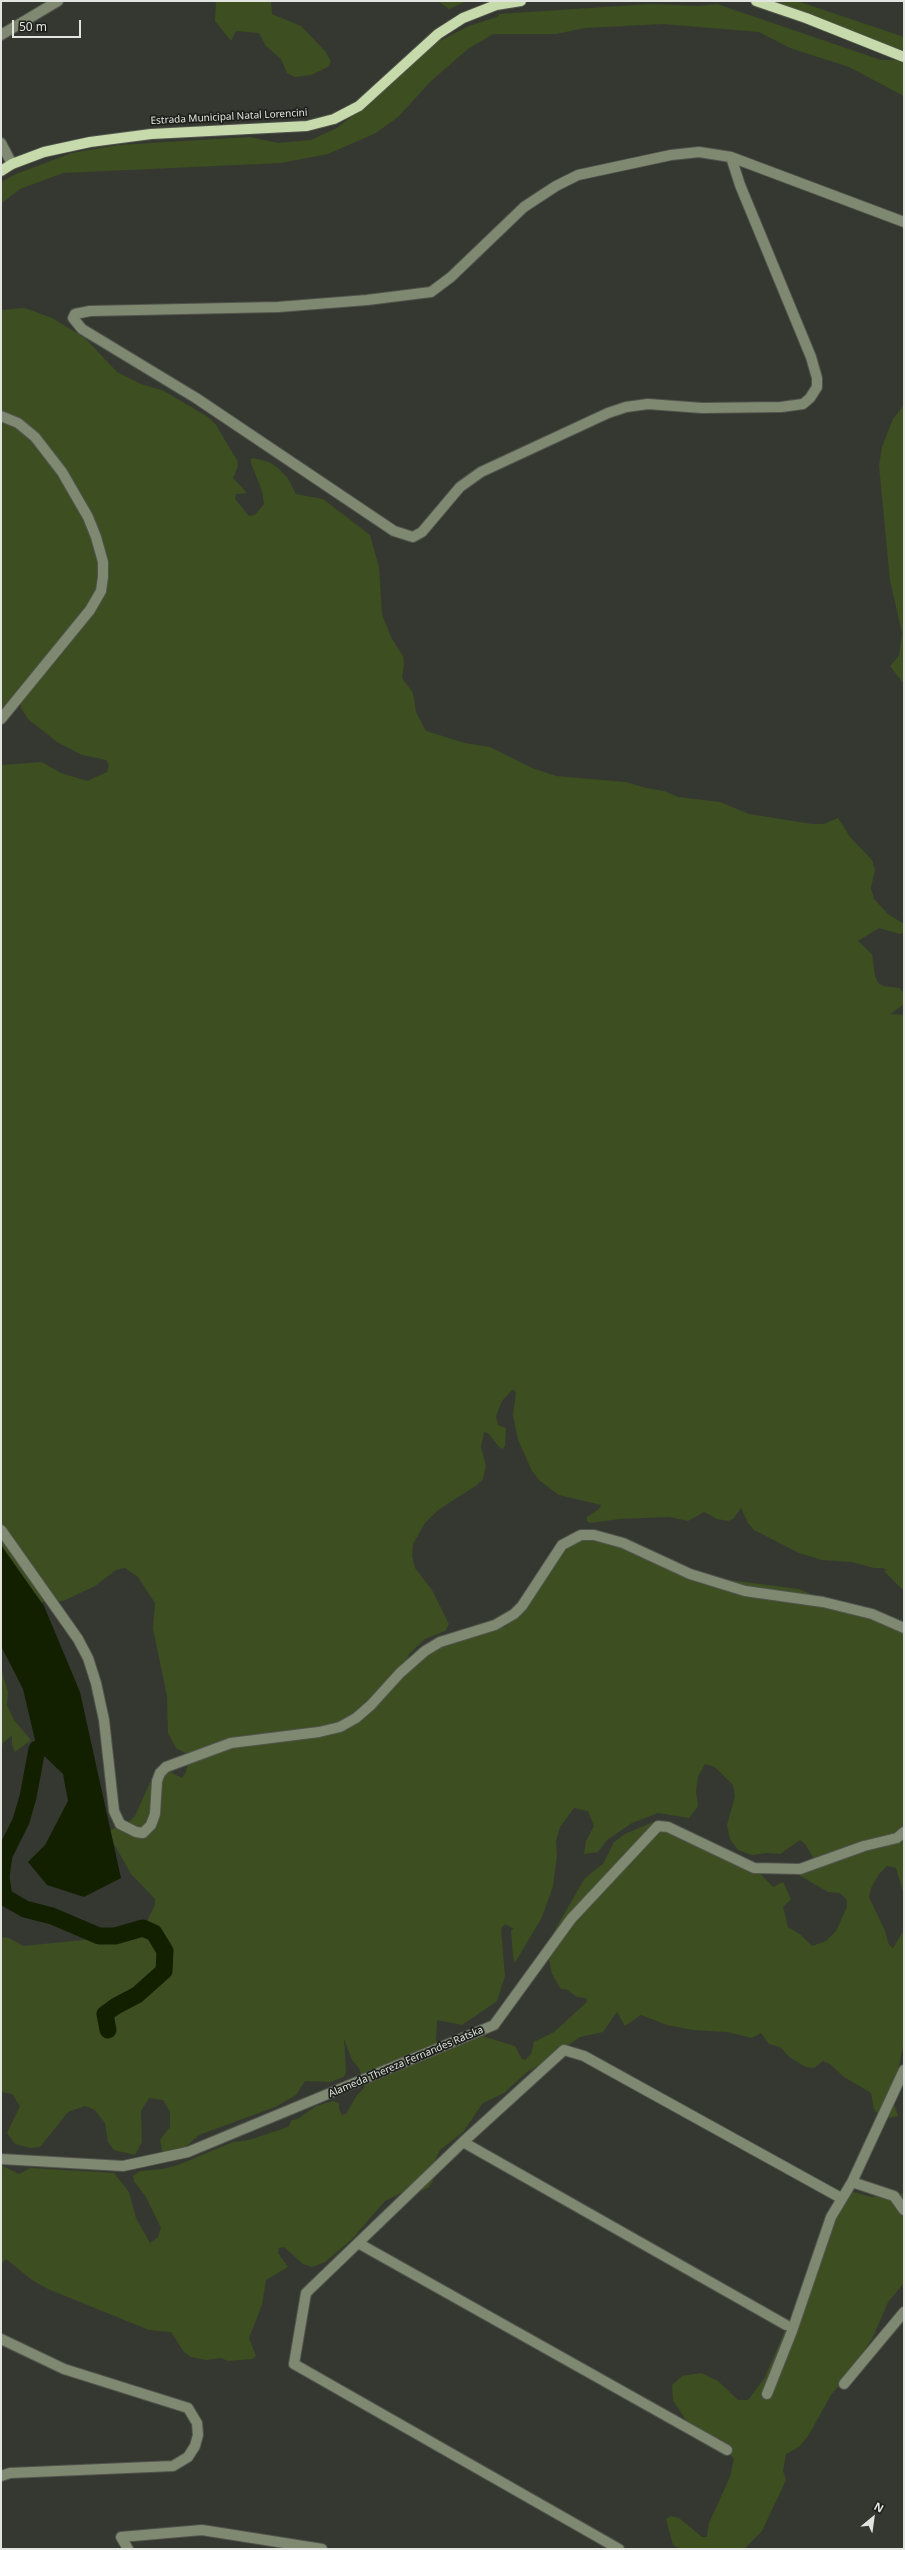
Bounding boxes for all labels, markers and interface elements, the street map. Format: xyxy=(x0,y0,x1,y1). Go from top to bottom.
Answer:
scale bar xyxy=(14,12,83,38)
text: 50 m xyxy=(19,18,47,35)
street label: Estrada Municipal Natal Lorencini xyxy=(150,107,308,127)
street label: Alameda Thereza Fernandes Ratska xyxy=(327,2024,485,2100)
north arrow xyxy=(853,2498,893,2538)
text: N xyxy=(872,2498,887,2516)

